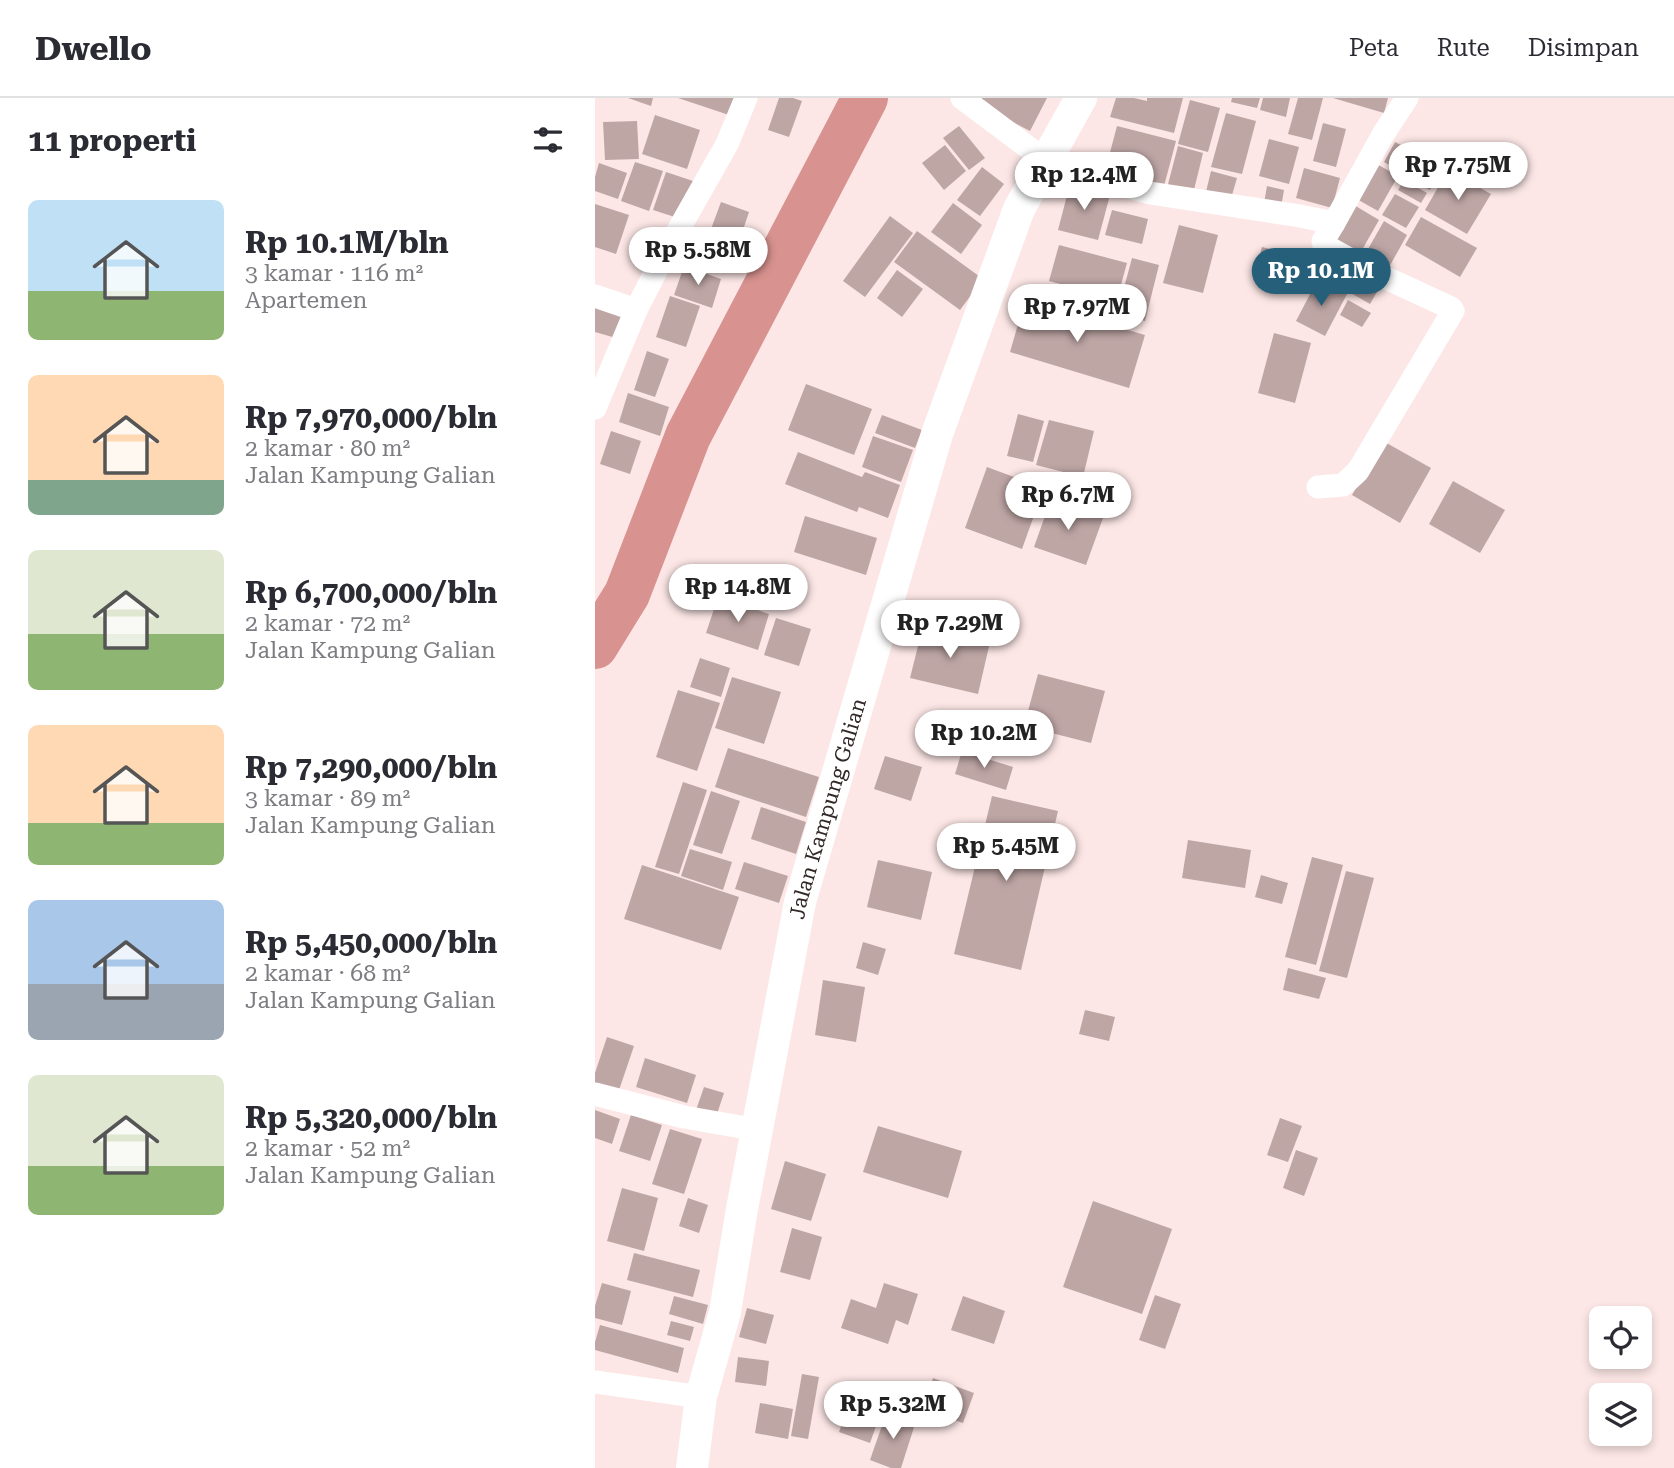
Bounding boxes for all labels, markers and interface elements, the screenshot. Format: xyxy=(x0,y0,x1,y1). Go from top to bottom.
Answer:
text: Dwello xyxy=(35,29,151,68)
text: Peta xyxy=(1349,34,1399,62)
text: Rute xyxy=(1437,34,1490,62)
text: Disimpan xyxy=(1528,34,1639,62)
icon: filters xyxy=(529,121,567,159)
text: 11 properti xyxy=(28,123,196,158)
pin: Rp 7.75M xyxy=(1386,142,1530,202)
text: Rp 7.75M xyxy=(1405,151,1511,178)
pin: Rp 12.4M xyxy=(1012,152,1156,212)
text: Rp 12.4M xyxy=(1031,161,1137,188)
text: Rp 10.1M/bln xyxy=(245,225,449,260)
icon: home xyxy=(84,228,168,312)
pin: Rp 5.58M xyxy=(626,228,770,287)
text: Rp 5.58M xyxy=(645,236,751,263)
pin: Rp 10.1M xyxy=(1249,248,1393,308)
text: Rp 10.1M xyxy=(1268,257,1374,284)
text: 3 kamar · 116 m² xyxy=(245,260,423,287)
pin: Rp 7.97M xyxy=(1005,285,1149,344)
text: Apartemen xyxy=(245,287,367,314)
text: Rp 7.97M xyxy=(1024,293,1130,320)
text: Rp 7,970,000/bln xyxy=(245,400,497,435)
icon: home xyxy=(84,403,168,487)
text: 2 kamar · 80 m² xyxy=(245,435,410,462)
text: Jalan Kampung Galian xyxy=(245,462,496,489)
pin: Rp 6.7M xyxy=(1003,472,1133,532)
text: Rp 6.7M xyxy=(1021,481,1115,508)
pin: Rp 14.8M xyxy=(666,564,810,624)
text: Rp 14.8M xyxy=(685,573,791,600)
text: Rp 6,700,000/bln xyxy=(245,575,497,610)
icon: home xyxy=(84,578,168,662)
pin: Rp 7.29M xyxy=(878,601,1022,660)
text: Rp 7.29M xyxy=(897,609,1003,636)
text: 2 kamar · 72 m² xyxy=(245,610,410,637)
text: Jalan Kampung Galian xyxy=(245,637,496,664)
street label: Jalan Kampung Galian xyxy=(785,695,871,921)
pin: Rp 10.2M xyxy=(912,710,1056,770)
text: Rp 10.2M xyxy=(931,719,1037,746)
text: Rp 7,290,000/bln xyxy=(245,750,497,785)
icon: home xyxy=(84,753,168,837)
text: 3 kamar · 89 m² xyxy=(245,785,410,812)
text: Jalan Kampung Galian xyxy=(245,812,496,839)
pin: Rp 5.45M xyxy=(934,824,1078,883)
text: Rp 5.45M xyxy=(953,832,1059,859)
text: Rp 5,450,000/bln xyxy=(245,925,497,960)
icon: home xyxy=(84,928,168,1012)
text: 2 kamar · 68 m² xyxy=(245,960,410,987)
text: Jalan Kampung Galian xyxy=(245,987,496,1014)
text: Rp 5,320,000/bln xyxy=(245,1100,497,1135)
icon: home xyxy=(84,1103,168,1187)
text: 2 kamar · 52 m² xyxy=(245,1135,410,1162)
text: Jalan Kampung Galian xyxy=(245,1162,496,1189)
map controls xyxy=(1589,1306,1652,1446)
button: locate xyxy=(1589,1306,1652,1369)
pin: Rp 5.32M xyxy=(821,1382,965,1441)
button: layers xyxy=(1589,1383,1652,1446)
text: Rp 5.32M xyxy=(840,1390,946,1417)

